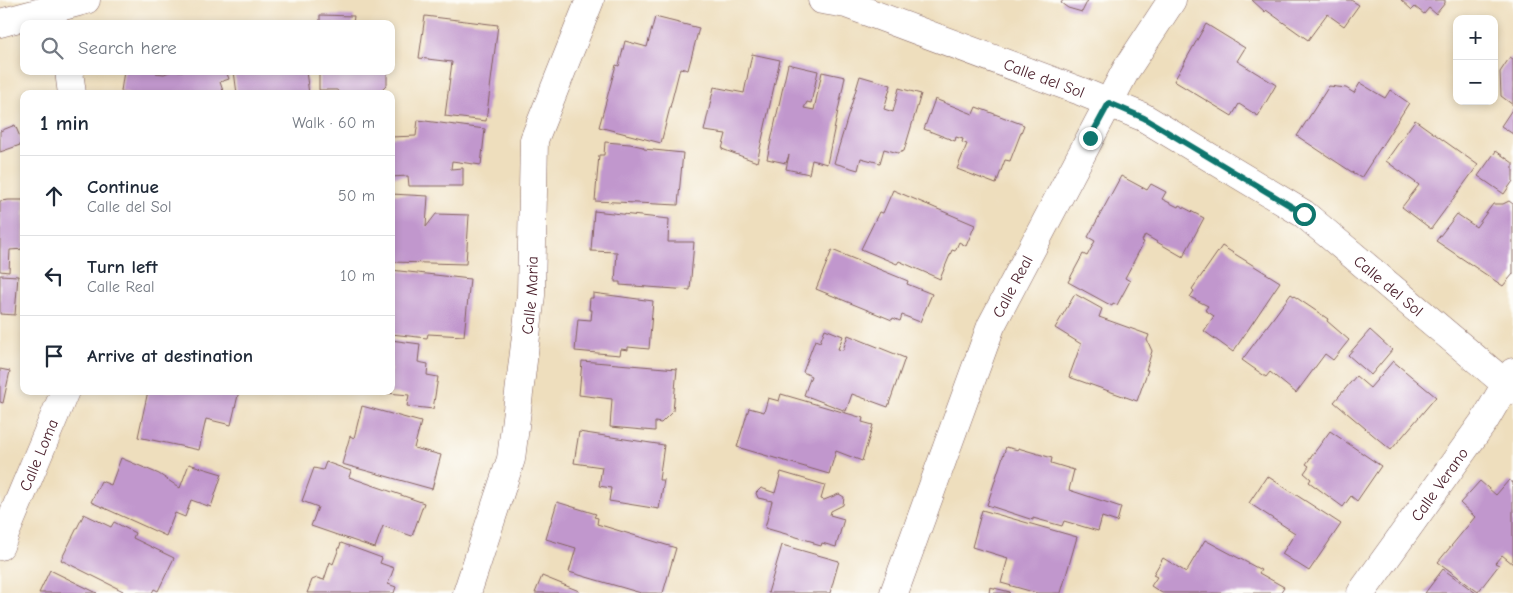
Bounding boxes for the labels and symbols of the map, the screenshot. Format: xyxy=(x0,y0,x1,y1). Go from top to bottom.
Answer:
street label: Calle del Sol xyxy=(1001,56,1087,102)
route end xyxy=(1079,127,1102,150)
route start xyxy=(1293,203,1316,226)
street label: Calle del Sol xyxy=(1350,252,1426,320)
street label: Calle Real xyxy=(989,253,1037,321)
street label: Calle Maria xyxy=(518,256,542,335)
street label: Calle Loma xyxy=(16,416,62,494)
street label: Calle Verano xyxy=(1408,445,1472,525)

